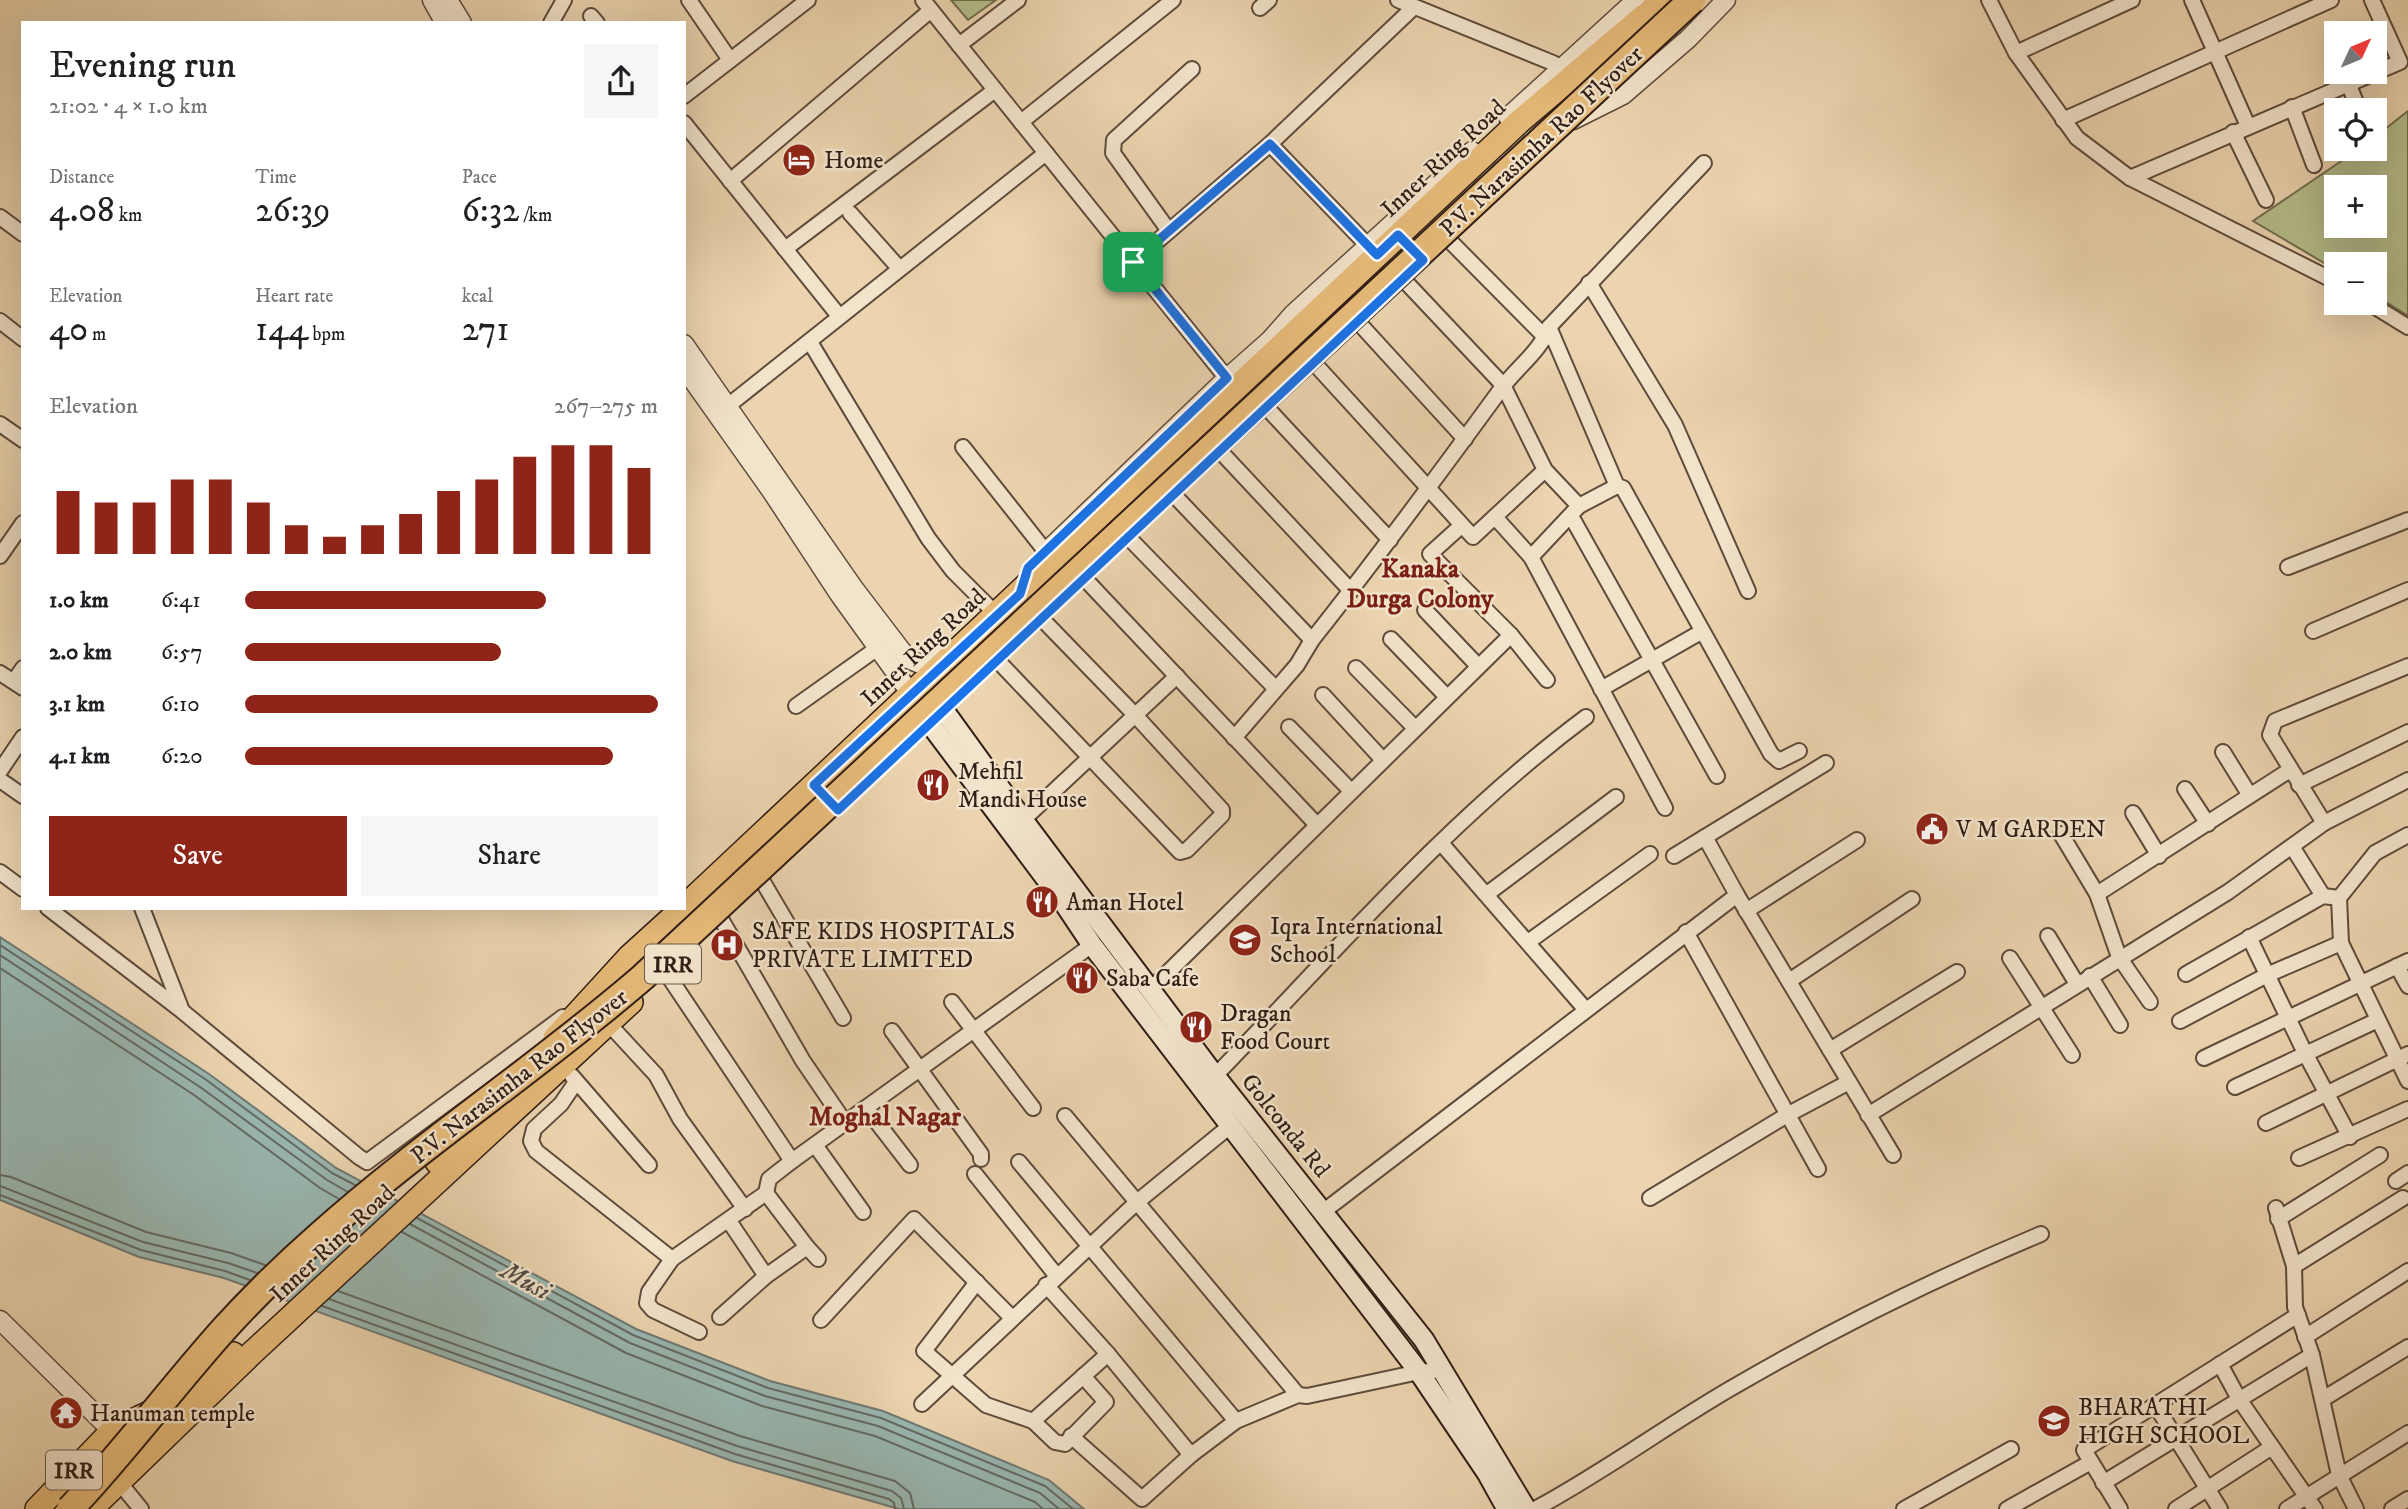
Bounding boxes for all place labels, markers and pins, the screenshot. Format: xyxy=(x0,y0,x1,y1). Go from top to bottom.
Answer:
hotel icon: Home xyxy=(780,141,818,179)
place label: Home xyxy=(824,146,883,176)
pin xyxy=(1103,232,1163,292)
place label: Mehfil Mandi House xyxy=(958,757,1087,815)
restaurant icon: Mehfil Mandi House xyxy=(914,766,952,804)
public building icon: V M GARDEN xyxy=(1913,810,1951,848)
place label: V M GARDEN xyxy=(1955,815,2106,845)
restaurant icon: Aman Hotel xyxy=(1023,883,1061,921)
place label: Aman Hotel xyxy=(1066,888,1184,918)
place label: Iqra International School xyxy=(1270,912,1443,970)
place label: SAFE KIDS HOSPITALS PRIVATE LIMITED xyxy=(752,917,1015,975)
school or university icon: Iqra International School xyxy=(1226,921,1264,959)
hospital icon: SAFE KIDS HOSPITALS PRIVATE LIMITED xyxy=(708,926,746,964)
restaurant icon: Saba Cafe xyxy=(1063,959,1101,997)
place label: Saba Cafe xyxy=(1106,964,1199,994)
place label: Dragan Food Court xyxy=(1220,999,1331,1057)
restaurant icon: Dragan Food Court xyxy=(1177,1008,1215,1046)
place label: BHARATHI HIGH SCHOOL xyxy=(2078,1393,2249,1451)
temple icon: Hanuman temple xyxy=(47,1394,85,1432)
place label: Hanuman temple xyxy=(90,1399,255,1429)
school or university icon: BHARATHI HIGH SCHOOL xyxy=(2035,1402,2073,1440)

